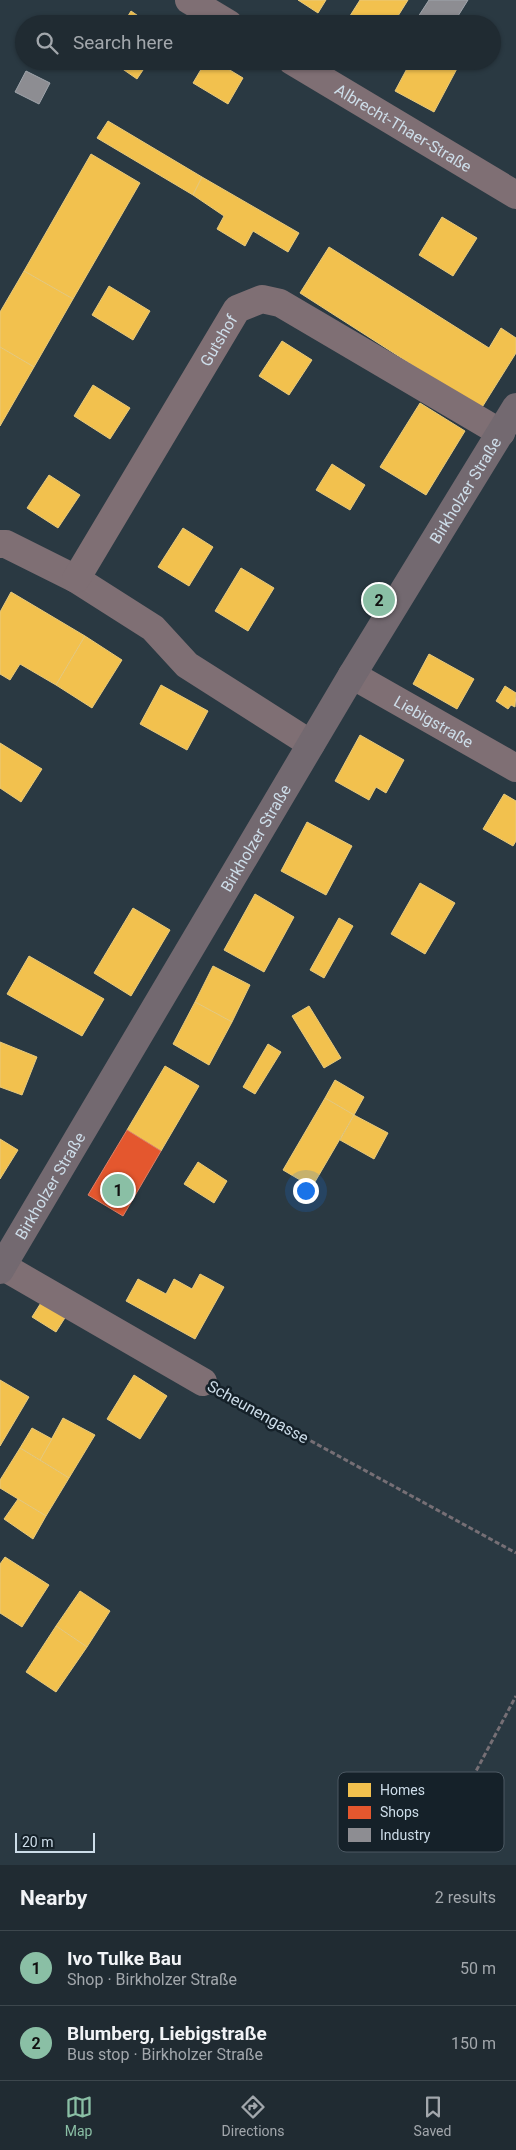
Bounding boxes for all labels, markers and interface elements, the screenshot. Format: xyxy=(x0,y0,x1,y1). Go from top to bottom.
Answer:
search box xyxy=(15,15,501,70)
icon: search xyxy=(33,29,61,57)
text: Search here xyxy=(73,31,173,54)
street label: Albrecht-Thaer-Straße xyxy=(332,80,475,176)
street label: Gutshof xyxy=(196,311,241,369)
street label: Birkholzer Straße xyxy=(425,433,505,547)
pin: 2 xyxy=(363,581,395,619)
street label: Liebigstraße xyxy=(391,691,477,751)
street label: Birkholzer Straße xyxy=(217,781,295,895)
street label: Birkholzer Straße xyxy=(11,1129,89,1243)
pin: 1 xyxy=(102,1171,134,1209)
your location xyxy=(293,1178,319,1204)
street label: Scheunengasse xyxy=(204,1376,312,1448)
legend xyxy=(338,1772,504,1852)
text: Homes xyxy=(380,1782,425,1798)
text: Shops xyxy=(380,1804,419,1820)
text: Industry xyxy=(380,1827,431,1843)
scale bar xyxy=(15,1830,95,1853)
text: 20 m xyxy=(22,1834,54,1850)
text: Nearby xyxy=(20,1886,87,1910)
text: 2 results xyxy=(435,1888,496,1907)
text: Ivo Tulke Bau xyxy=(67,1947,182,1970)
text: 1 xyxy=(31,1959,41,1978)
text: 50 m xyxy=(460,1959,496,1978)
text: Shop · Birkholzer Straße xyxy=(67,1970,237,1989)
text: Blumberg, Liebigstraße xyxy=(67,2022,267,2045)
text: 2 xyxy=(31,2034,41,2053)
text: 150 m xyxy=(451,2034,496,2053)
text: Bus stop · Birkholzer Straße xyxy=(67,2045,263,2064)
tab: Map xyxy=(65,2093,93,2139)
tab: Directions xyxy=(222,2093,285,2139)
tab: Saved xyxy=(414,2093,451,2139)

